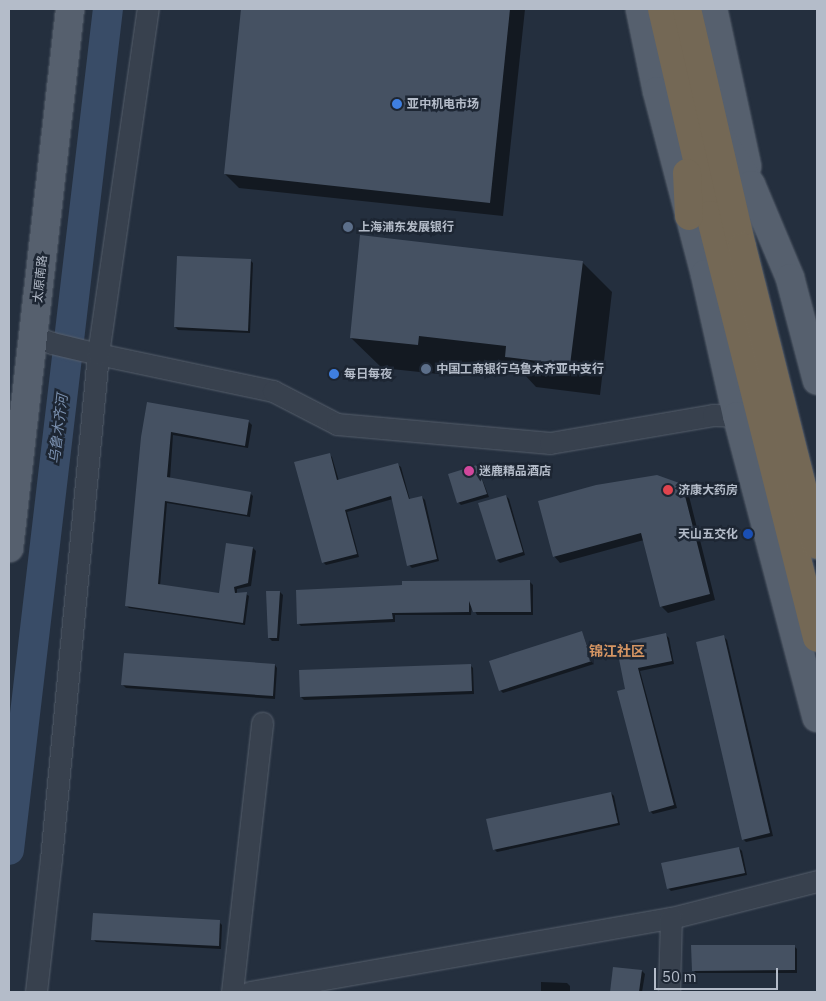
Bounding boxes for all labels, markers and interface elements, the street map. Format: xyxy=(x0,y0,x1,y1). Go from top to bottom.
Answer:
place label: 亚中机电市场 xyxy=(407,97,479,111)
marker: 亚中机电市场 xyxy=(391,98,403,110)
place label: 上海浦东发展银行 xyxy=(358,220,454,234)
marker: 上海浦东发展银行 xyxy=(342,221,354,233)
street label: 太原南路 xyxy=(30,254,50,304)
place label: 中国工商银行乌鲁木齐亚中支行 xyxy=(436,362,604,376)
marker: 中国工商银行乌鲁木齐亚中支行 xyxy=(420,363,432,375)
place label: 每日每夜 xyxy=(344,367,392,381)
marker: 每日每夜 xyxy=(328,368,340,380)
water label: 乌鲁木齐河 xyxy=(45,393,71,465)
place label: 迷鹿精品酒店 xyxy=(479,464,551,478)
marker: 迷鹿精品酒店 xyxy=(463,465,475,477)
place label: 济康大药房 xyxy=(678,483,738,497)
marker: 济康大药房 xyxy=(662,484,674,496)
place label: 天山五交化 xyxy=(678,527,738,541)
marker: 天山五交化 xyxy=(742,528,754,540)
district label: 锦江社区 xyxy=(589,643,645,659)
scale bar xyxy=(656,958,780,990)
text: 50 m xyxy=(662,967,697,986)

